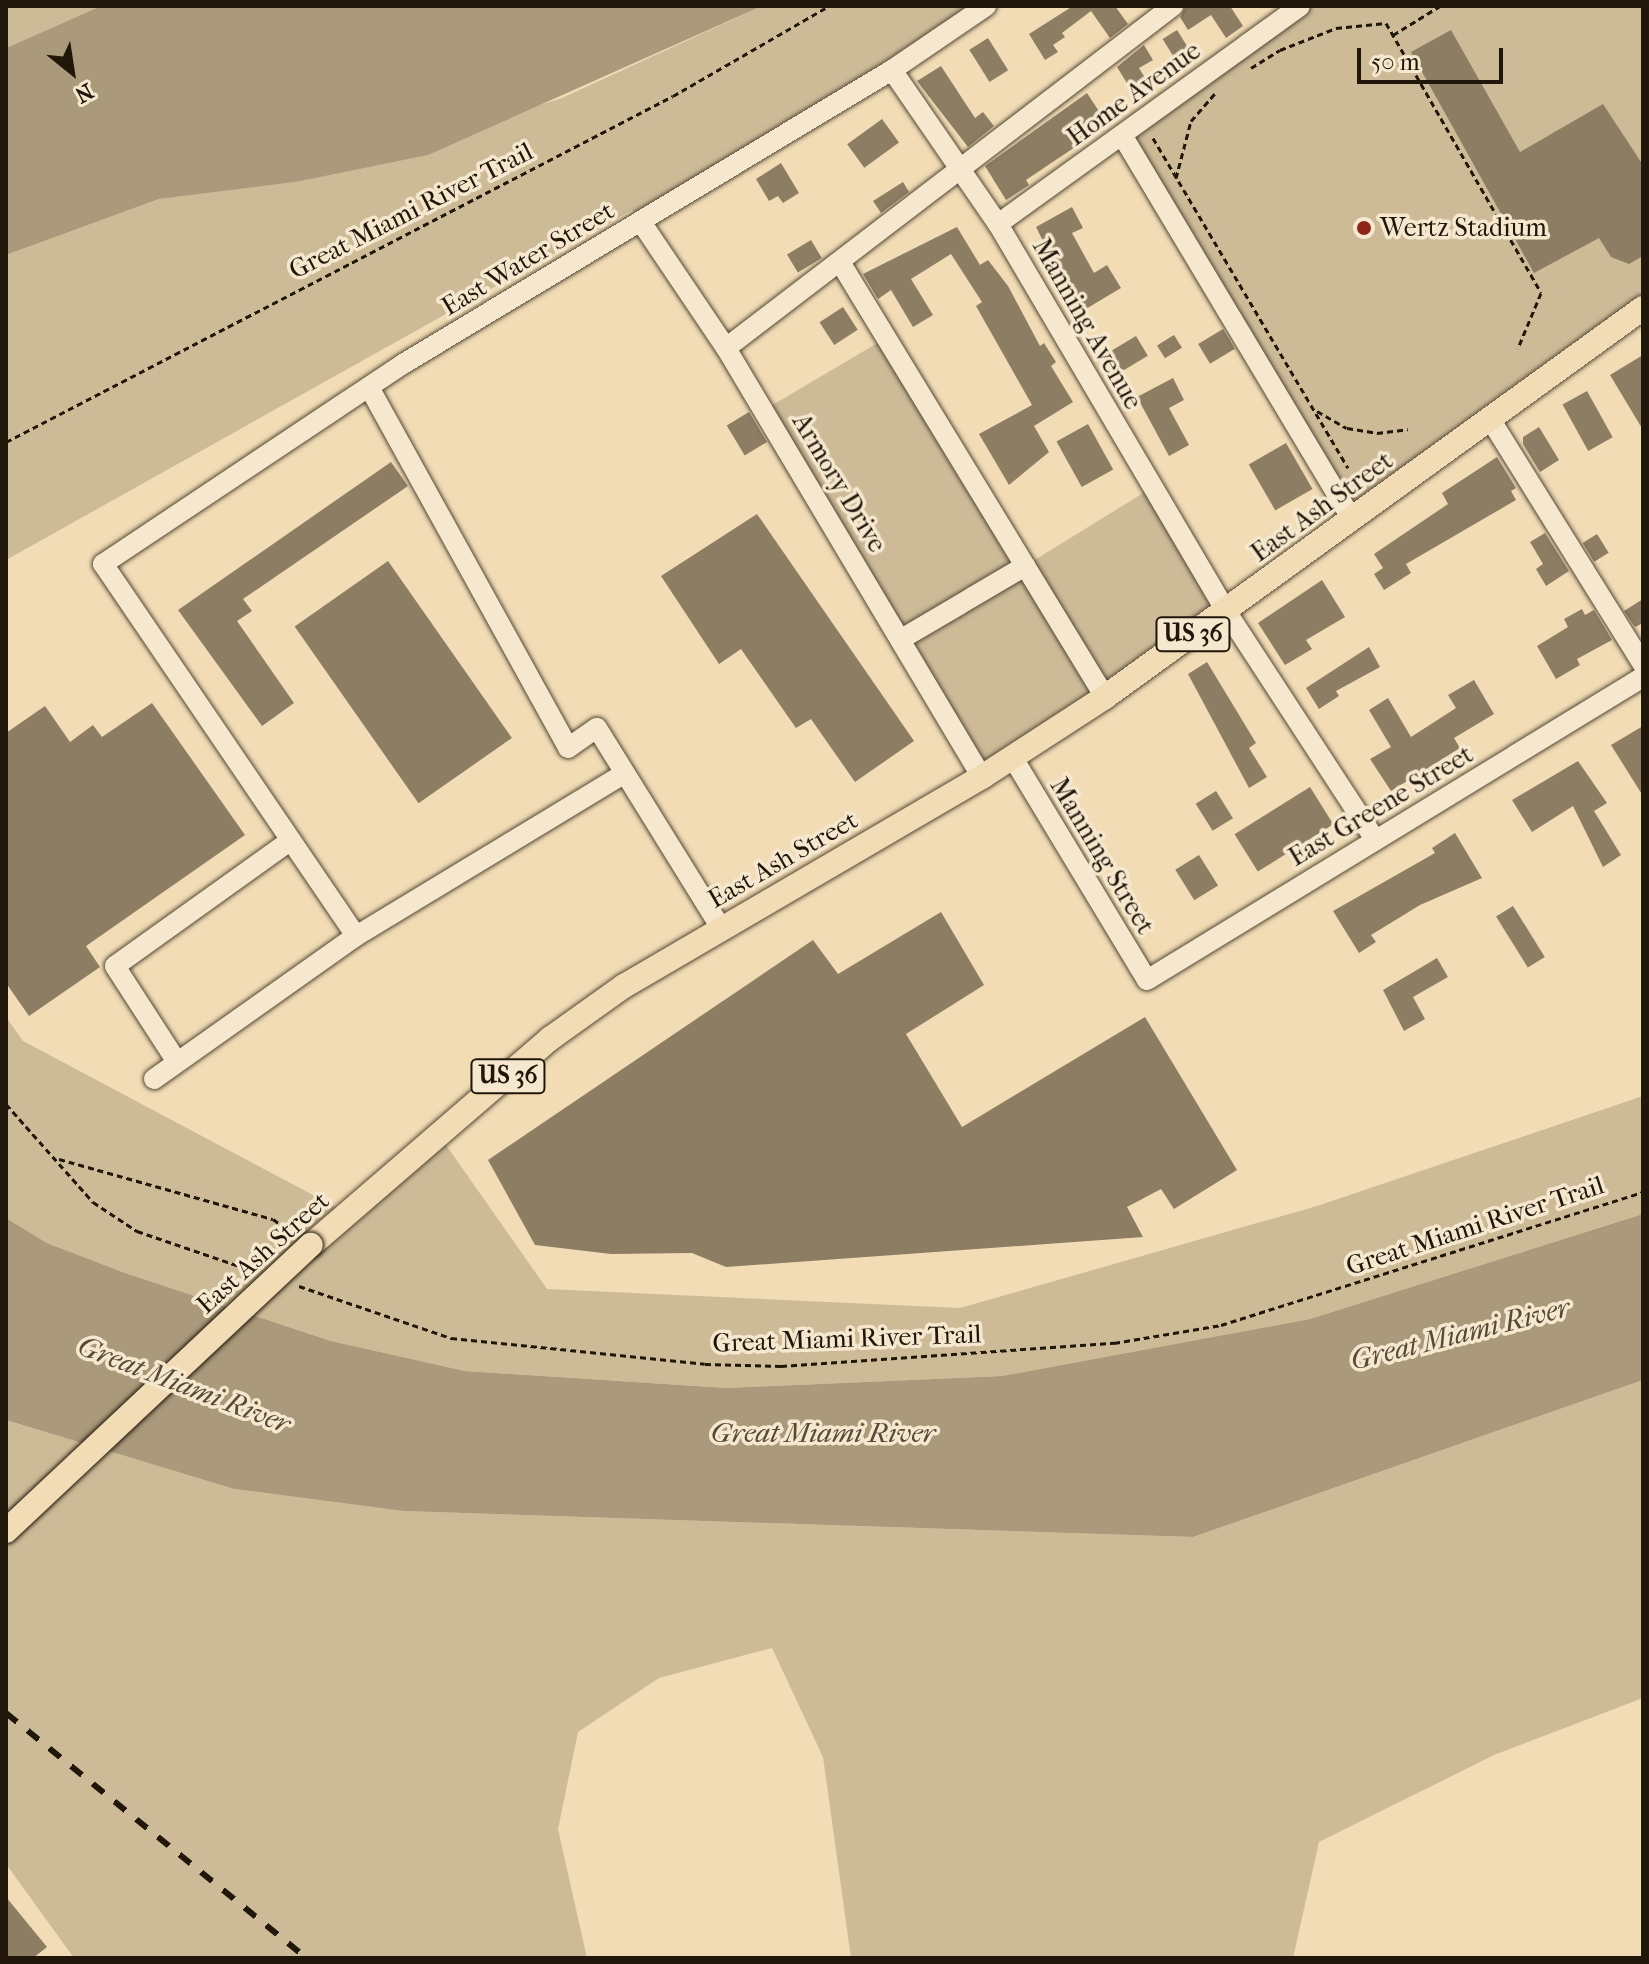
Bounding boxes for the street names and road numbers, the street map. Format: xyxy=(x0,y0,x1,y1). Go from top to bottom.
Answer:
street label: Home Avenue xyxy=(1061,35,1207,153)
street label: Great Miami River Trail xyxy=(284,136,538,286)
street label: East Water Street xyxy=(436,195,620,323)
street label: Manning Avenue xyxy=(1025,233,1149,415)
street label: Armory Drive xyxy=(785,408,893,558)
street label: East Ash Street xyxy=(1245,445,1399,569)
road number: US 36 xyxy=(1155,614,1231,654)
street label: East Greene Street xyxy=(1283,739,1479,873)
street label: Manning Street xyxy=(1043,772,1161,940)
street label: East Ash Street xyxy=(703,805,863,915)
road number: US 36 xyxy=(470,1056,546,1096)
street label: Great Miami River Trail xyxy=(1342,1170,1608,1282)
street label: East Ash Street xyxy=(190,1185,336,1321)
street label: Great Miami River Trail xyxy=(712,1319,982,1359)

